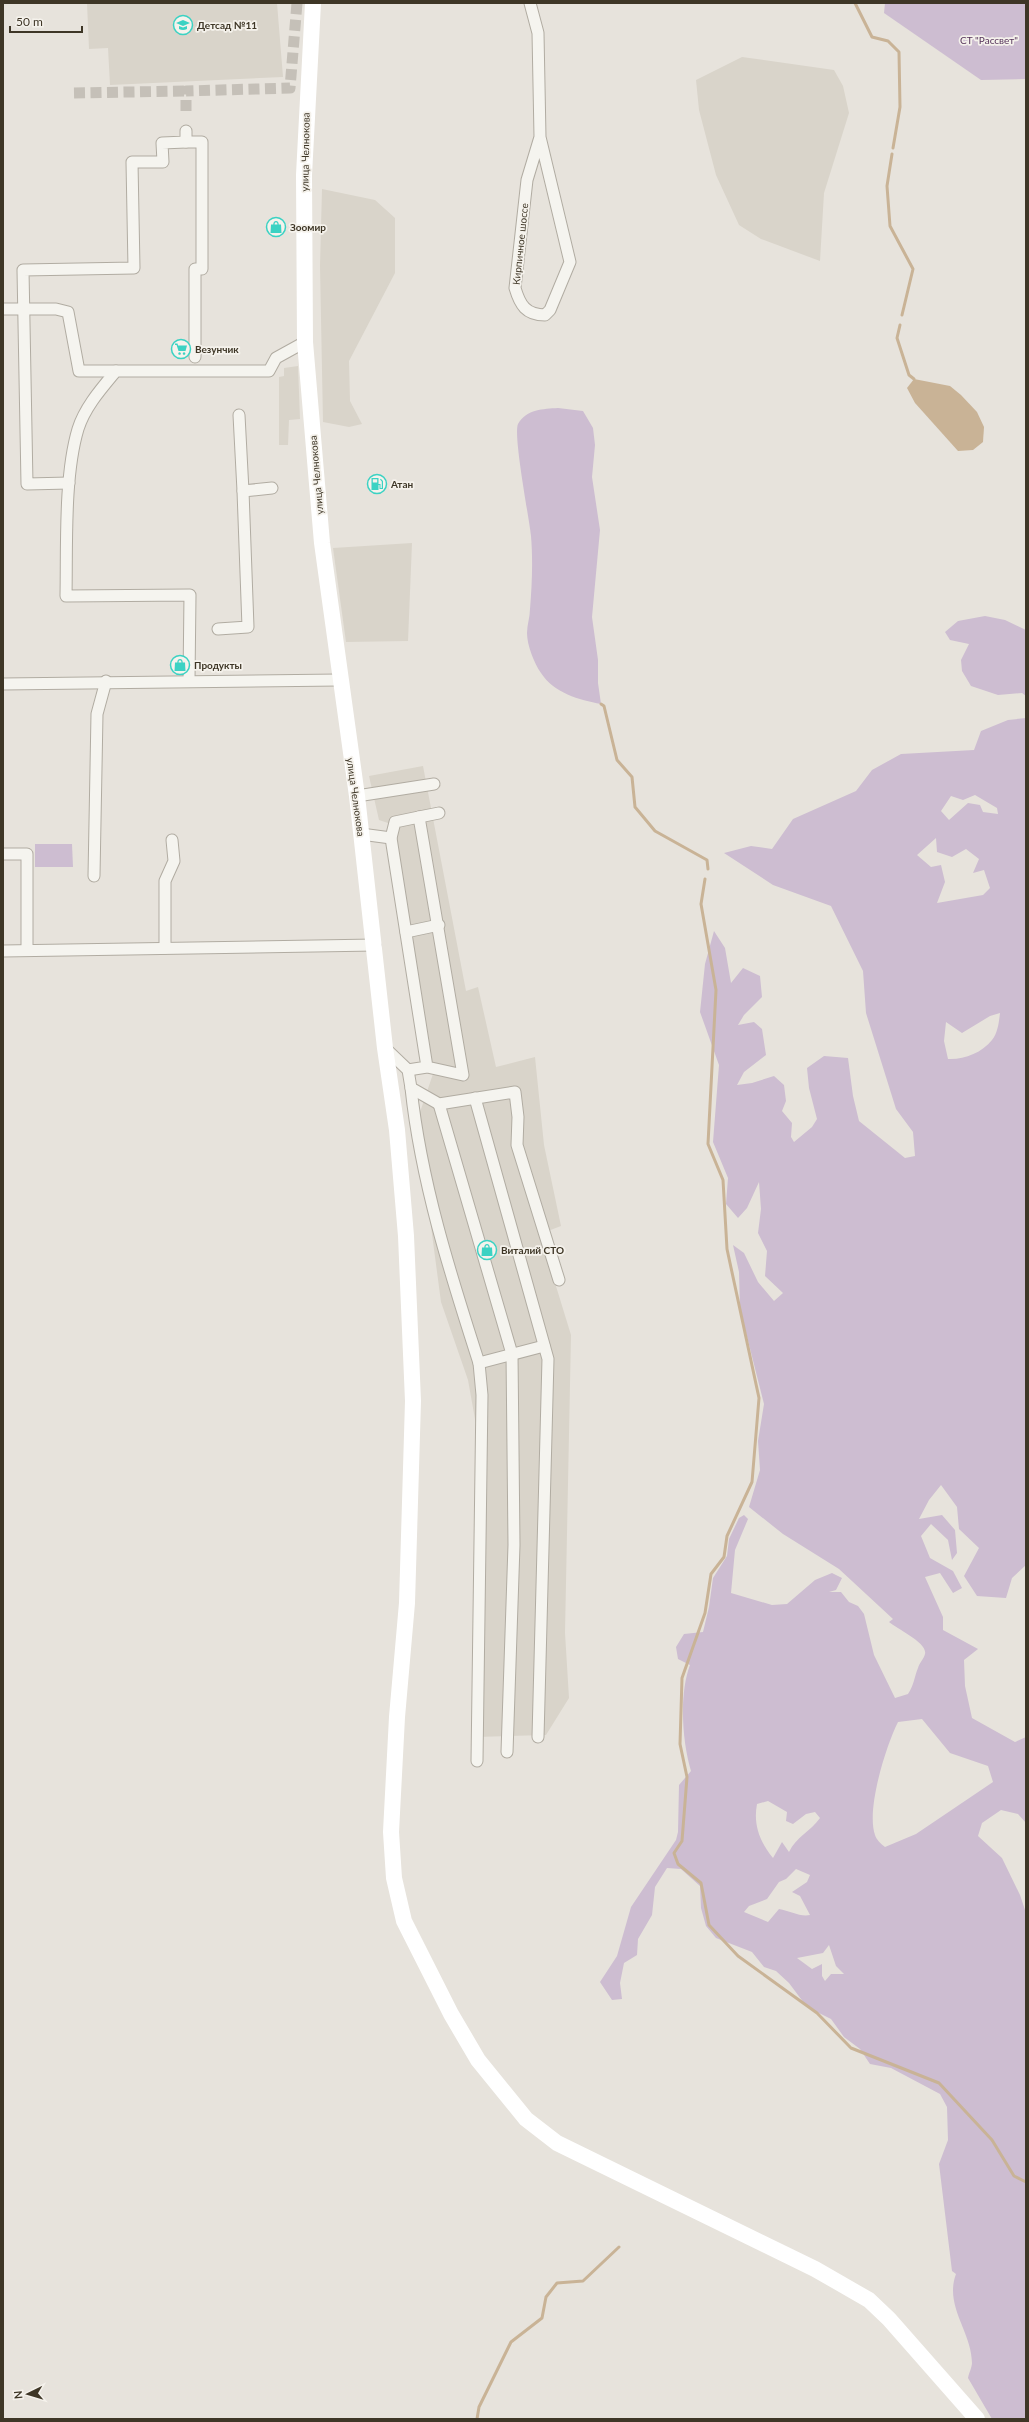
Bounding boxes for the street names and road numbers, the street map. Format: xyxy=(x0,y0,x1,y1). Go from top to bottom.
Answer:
street label: улица Челнокова xyxy=(298,112,312,192)
street label: Кирпичное шоссе xyxy=(510,202,530,286)
street label: улица Челнокова xyxy=(307,435,325,515)
street label: улица Челнокова xyxy=(345,757,367,837)

